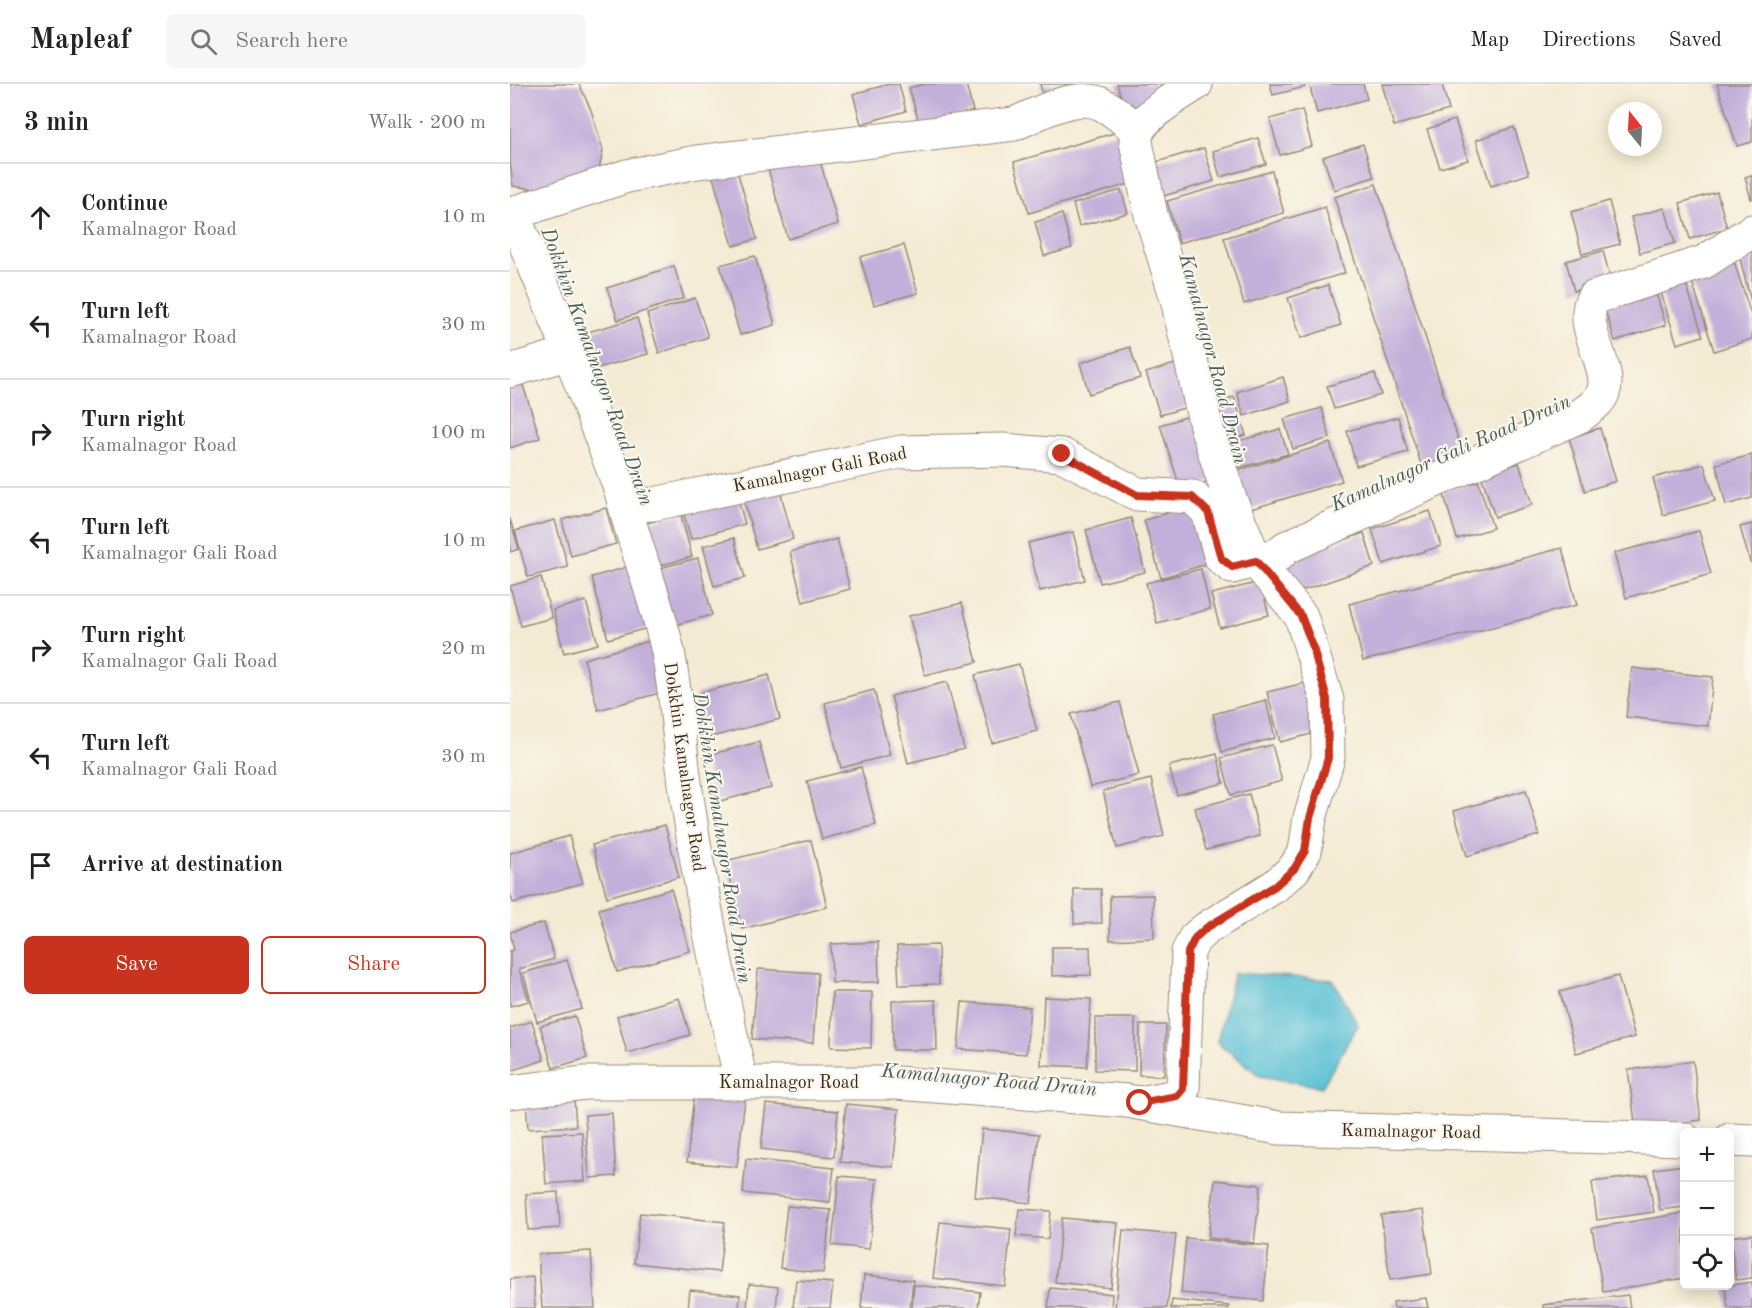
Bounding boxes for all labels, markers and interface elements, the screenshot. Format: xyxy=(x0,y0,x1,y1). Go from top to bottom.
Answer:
search box xyxy=(166,14,586,68)
icon: search xyxy=(187,25,220,58)
text: Mapleaf xyxy=(30,27,130,55)
text: Search here xyxy=(235,30,348,52)
text: Map xyxy=(1470,30,1509,51)
text: Directions xyxy=(1542,30,1636,51)
text: Saved xyxy=(1669,30,1722,51)
north arrow xyxy=(1608,102,1662,156)
text: 3 min xyxy=(24,110,89,136)
text: Walk · 200 m xyxy=(367,113,486,133)
text: Continue xyxy=(81,193,168,215)
icon: ahead xyxy=(24,201,57,234)
text: 10 m xyxy=(441,207,486,227)
text: Kamalnagor Road xyxy=(81,220,237,240)
water label: Dokkhin Kamalnagor Road Drain xyxy=(536,224,656,509)
water label: Kamalnagor Road Drain xyxy=(1174,251,1250,466)
text: Turn left xyxy=(81,301,170,323)
icon: left xyxy=(24,309,57,342)
text: 30 m xyxy=(441,315,486,335)
text: Kamalnagor Road xyxy=(81,328,237,348)
water label: Kamalnagor Gali Road Drain xyxy=(1327,392,1574,516)
text: Turn right xyxy=(81,409,185,431)
icon: right xyxy=(24,417,57,450)
text: 100 m xyxy=(430,423,486,443)
text: Kamalnagor Road xyxy=(81,436,237,456)
route end xyxy=(1048,440,1074,466)
street label: Kamalnagor Gali Road xyxy=(731,444,909,496)
text: Turn left xyxy=(81,517,170,539)
icon: left xyxy=(24,525,57,558)
text: 10 m xyxy=(441,531,486,551)
text: Kamalnagor Gali Road xyxy=(81,544,278,564)
text: Turn right xyxy=(81,625,185,647)
icon: right xyxy=(24,633,57,666)
text: 20 m xyxy=(441,639,486,659)
text: Kamalnagor Gali Road xyxy=(81,652,278,672)
street label: Dokkhin Kamalnagor Road xyxy=(660,661,708,873)
water label: Dokkhin Kamalnagor Road Drain xyxy=(688,690,754,985)
text: Turn left xyxy=(81,733,170,755)
icon: left xyxy=(24,741,57,774)
text: 30 m xyxy=(441,747,486,767)
text: Kamalnagor Gali Road xyxy=(81,760,278,780)
icon: arrive xyxy=(24,849,57,882)
text: Arrive at destination xyxy=(81,854,283,876)
button: Save xyxy=(24,936,249,994)
button: Share xyxy=(261,936,486,994)
water label: Kamalnagor Road Drain xyxy=(879,1062,1098,1100)
street label: Kamalnagor Road xyxy=(719,1074,859,1092)
route start xyxy=(1126,1089,1152,1115)
street label: Kamalnagor Road xyxy=(1341,1122,1481,1142)
map controls xyxy=(1680,1128,1734,1290)
button: + xyxy=(1680,1128,1734,1182)
button: − xyxy=(1680,1182,1734,1236)
button: locate xyxy=(1680,1236,1734,1290)

